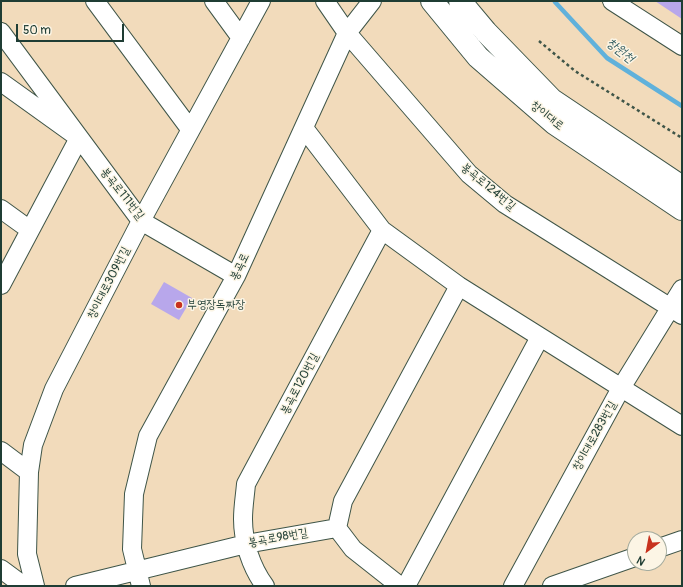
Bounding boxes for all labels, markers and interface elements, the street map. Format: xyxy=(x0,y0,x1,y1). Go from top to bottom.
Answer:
scale bar xyxy=(18,16,126,42)
text: 50 m xyxy=(23,23,51,38)
water label: 창원천 xyxy=(603,35,637,67)
street label: 창이대로 xyxy=(527,98,567,134)
street label: 봉곡로124번길 xyxy=(458,160,518,214)
street label: 봉곡로111번길 xyxy=(97,165,147,223)
street label: 창이대로309번길 xyxy=(85,245,133,321)
street label: 봉곡로 xyxy=(227,251,253,283)
place label: 부영장독짜장 xyxy=(187,298,245,312)
marker: 부영장독짜장 xyxy=(174,300,184,310)
street label: 봉곡로120번길 xyxy=(278,351,322,417)
street label: 창이대로283번길 xyxy=(570,399,620,473)
street label: 봉곡로98번길 xyxy=(247,526,309,550)
north arrow xyxy=(627,531,667,571)
text: N xyxy=(634,553,648,568)

